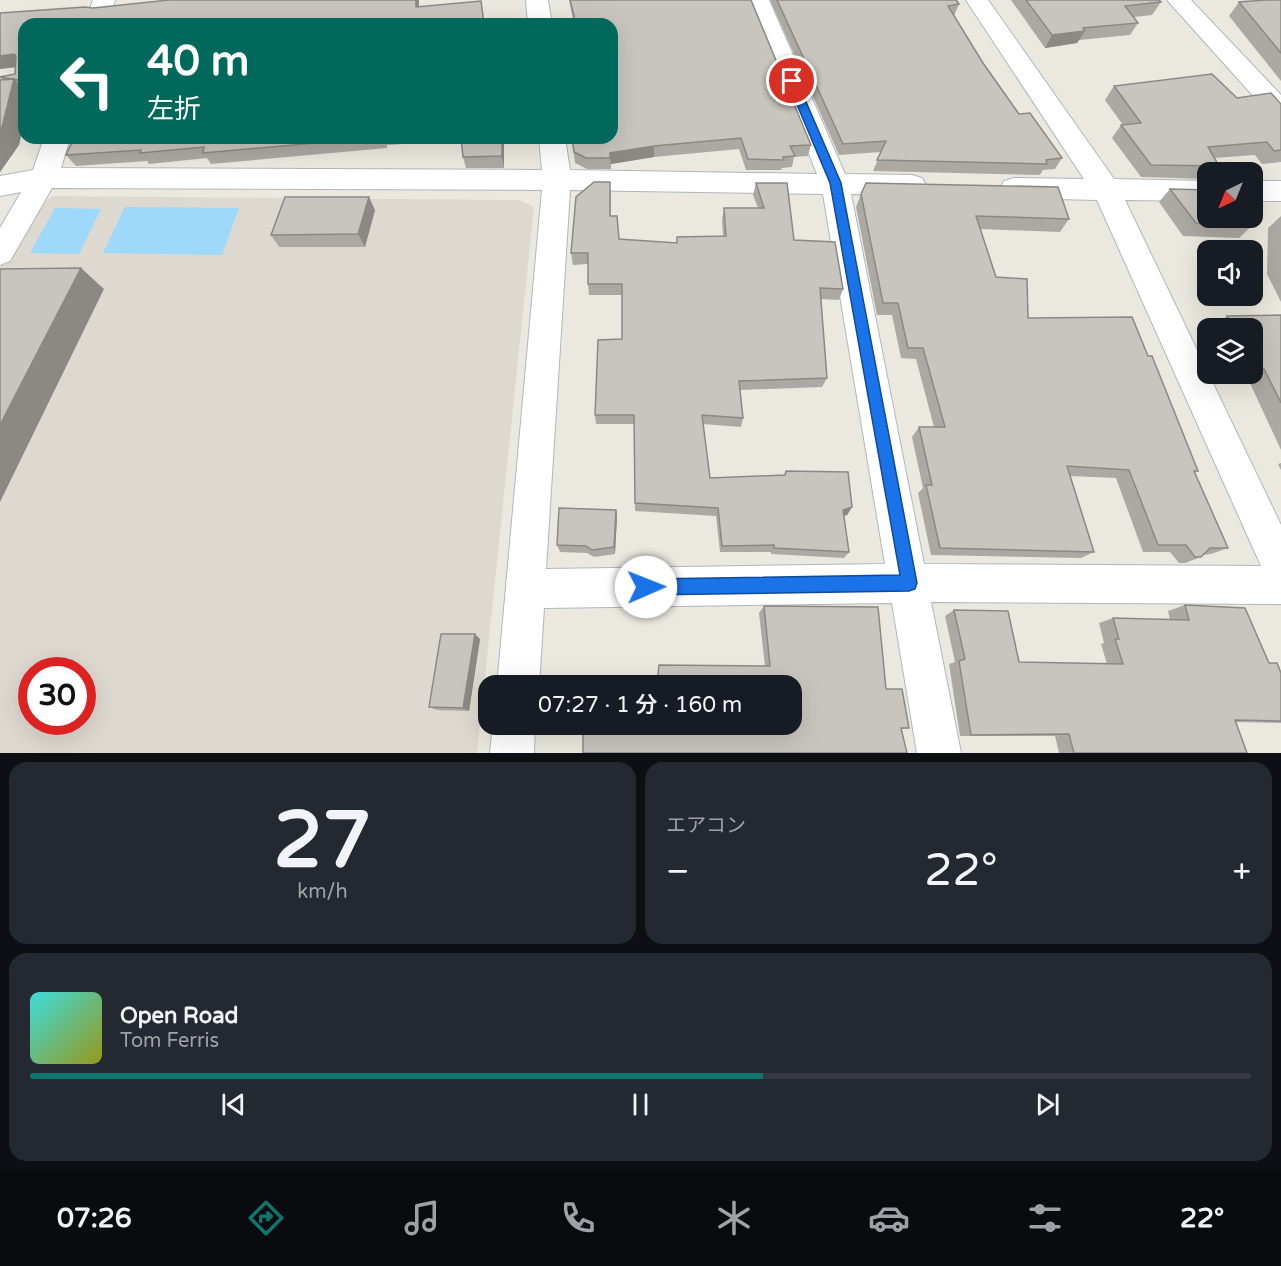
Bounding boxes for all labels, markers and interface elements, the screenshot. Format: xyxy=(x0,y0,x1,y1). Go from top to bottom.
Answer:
text: 40 m xyxy=(147,36,249,87)
icon: left xyxy=(48,42,126,120)
pin xyxy=(766,55,817,106)
icon: arrive xyxy=(775,64,808,97)
text: 左折 xyxy=(147,93,201,126)
north arrow xyxy=(1197,162,1263,228)
map controls xyxy=(1197,162,1263,384)
button: sound xyxy=(1197,240,1263,306)
button: layers xyxy=(1197,318,1263,384)
position arrow xyxy=(614,555,678,619)
speed limit sign: 30 xyxy=(18,657,96,735)
text: 07:27 · 1 分 · 160 m xyxy=(538,692,742,718)
text: 27 xyxy=(274,794,371,888)
text: エアコン xyxy=(666,814,746,838)
text: 22° xyxy=(924,844,998,898)
text: − xyxy=(666,852,690,891)
text: + xyxy=(1232,852,1251,891)
text: km/h xyxy=(297,880,348,904)
text: Open Road xyxy=(120,1003,238,1029)
text: Tom Ferris xyxy=(120,1029,219,1053)
icon: previous xyxy=(217,1088,250,1121)
icon: pause xyxy=(624,1088,657,1121)
icon: next xyxy=(1031,1088,1064,1121)
icon: directions xyxy=(245,1197,287,1239)
icon: music xyxy=(401,1197,443,1239)
icon: phone xyxy=(557,1197,599,1239)
icon: climate xyxy=(713,1197,755,1239)
icon: car xyxy=(868,1197,910,1239)
icon: filters xyxy=(1024,1197,1066,1239)
text: 07:26 xyxy=(57,1202,132,1235)
text: 22° xyxy=(1180,1202,1224,1235)

